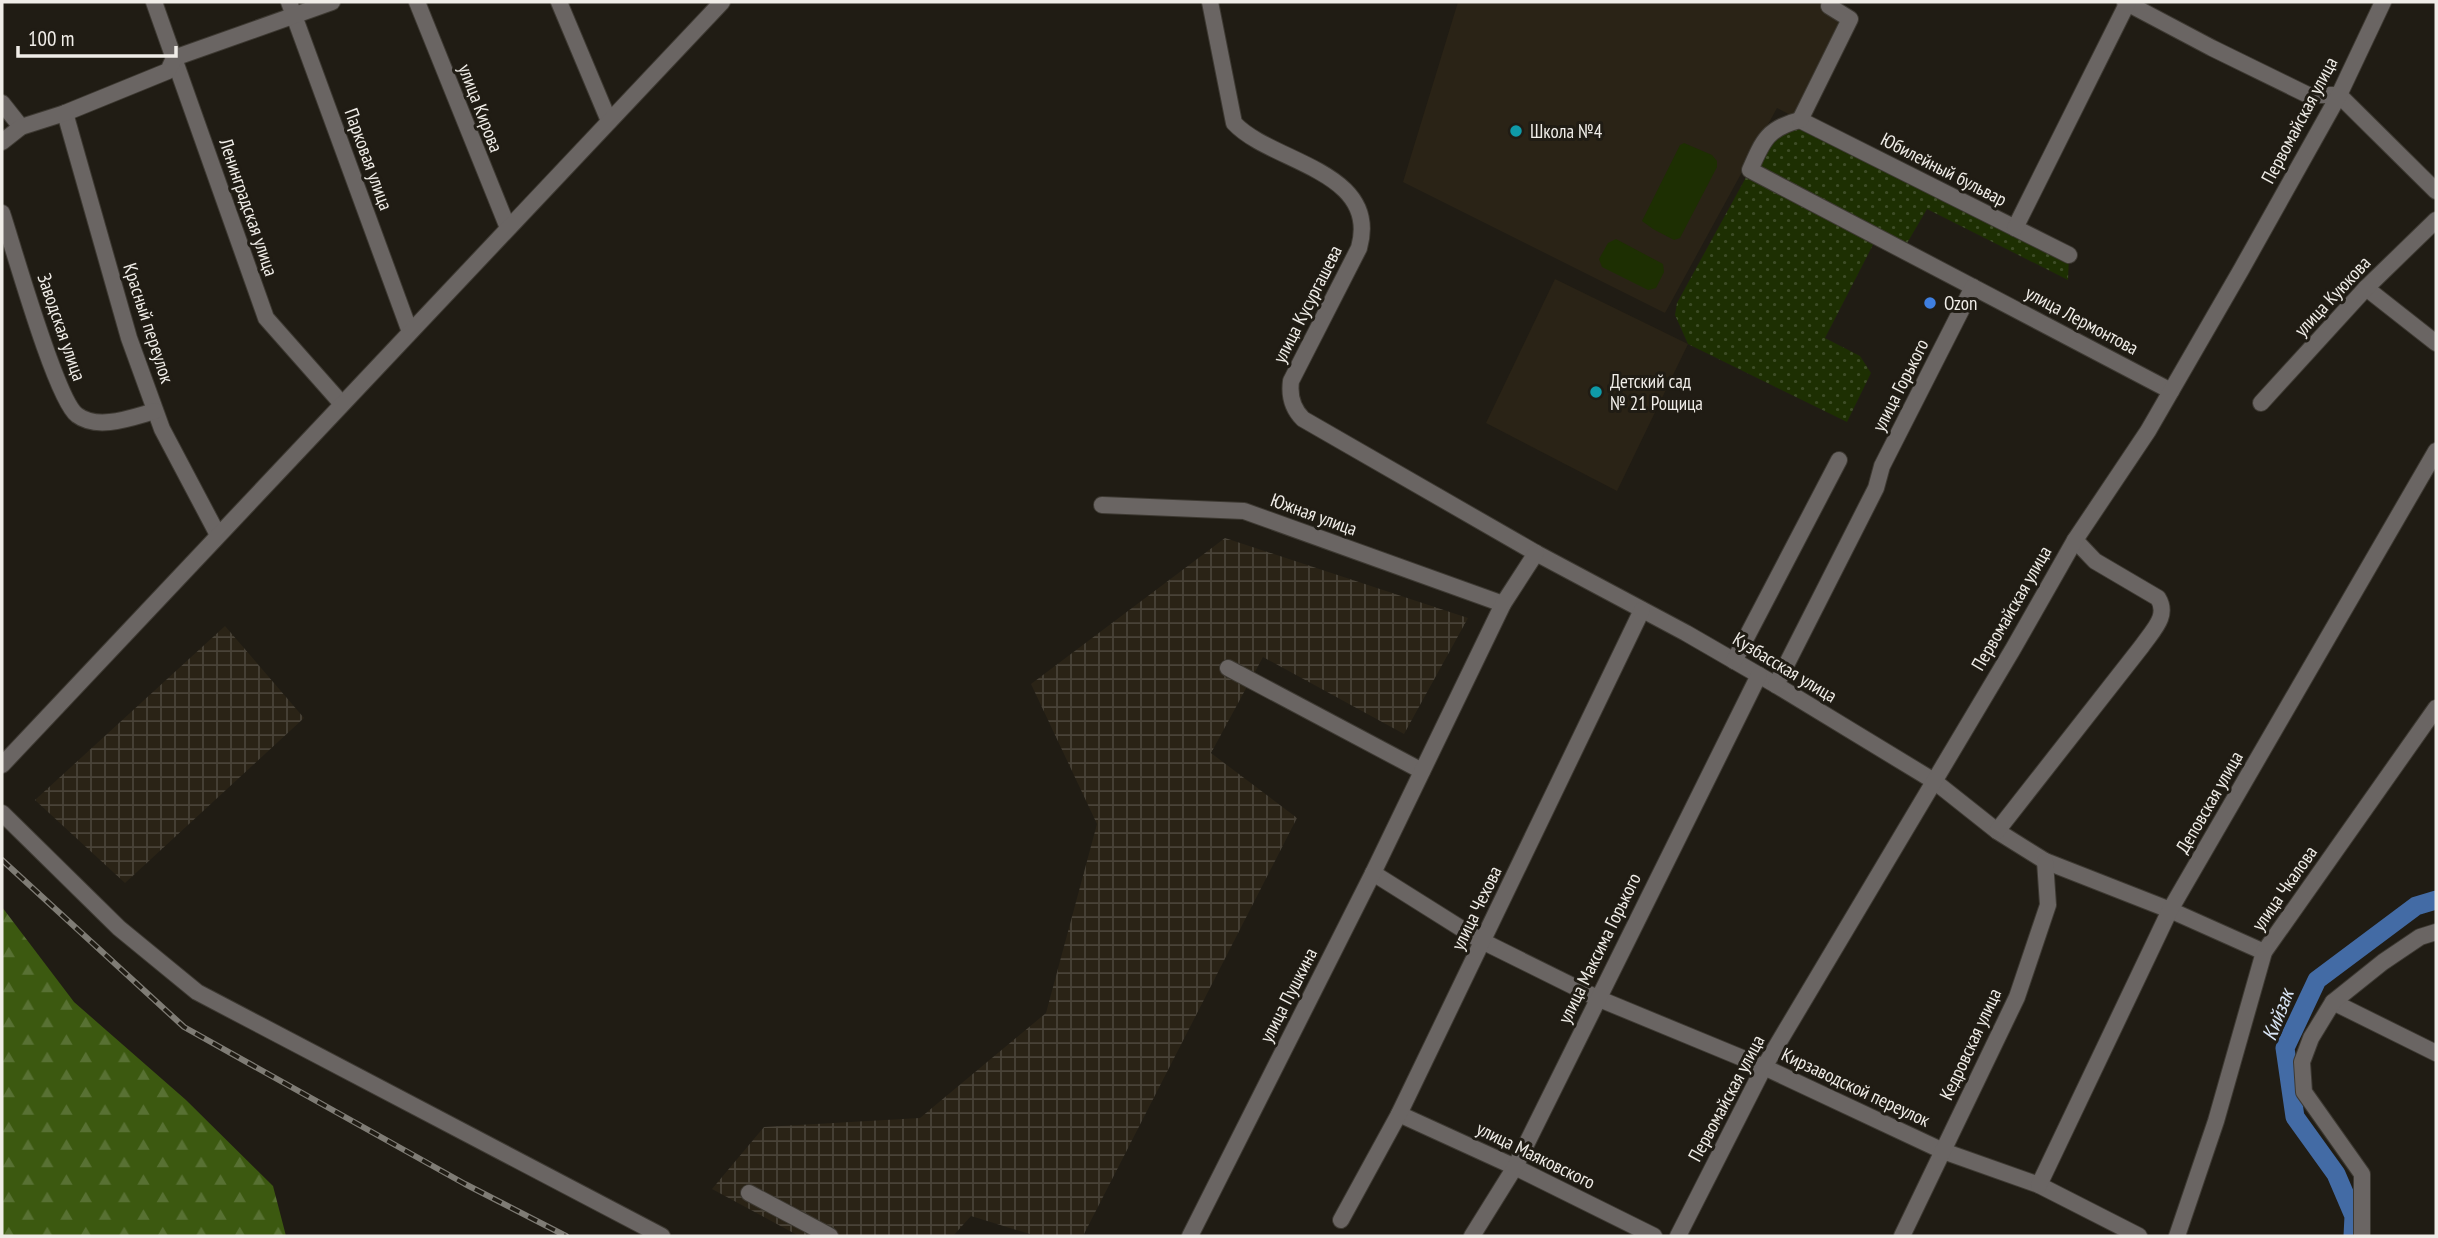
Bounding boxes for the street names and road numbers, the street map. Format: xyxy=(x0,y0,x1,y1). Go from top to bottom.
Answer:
street label: Первомайская улица xyxy=(2256,53,2342,187)
street label: улица Кирова xyxy=(453,61,509,155)
street label: Парковая улица xyxy=(339,105,399,213)
street label: Юбилейный бульвар xyxy=(1877,127,2011,211)
street label: Ленинградская улица xyxy=(214,134,284,279)
street label: улица Кусургашева xyxy=(1267,241,1347,367)
street label: улица Куюкова xyxy=(2289,251,2375,341)
street label: Красный переулок xyxy=(118,260,180,387)
street label: Заводская улица xyxy=(32,270,92,384)
street label: улица Лермонтова xyxy=(2021,280,2143,360)
street label: улица Горького xyxy=(1866,335,1934,435)
street label: Южная улица xyxy=(1268,487,1360,541)
street label: Первомайская улица xyxy=(1966,541,2056,675)
street label: Кузбасская улица xyxy=(1729,627,1841,707)
street label: Деповская улица xyxy=(2170,747,2248,857)
street label: улица Чкалова xyxy=(2246,841,2322,935)
street label: улица Чехова xyxy=(1445,862,1507,954)
street label: улица Максима Горького xyxy=(1552,869,1646,1027)
street label: улица Пушкина xyxy=(1254,944,1322,1046)
street label: Кедровская улица xyxy=(1934,984,2006,1104)
street label: Первомайская улица xyxy=(1683,1031,1769,1165)
street label: Кирзаводской переулок xyxy=(1778,1042,1935,1132)
street label: улица Маяковского xyxy=(1473,1116,1599,1194)

